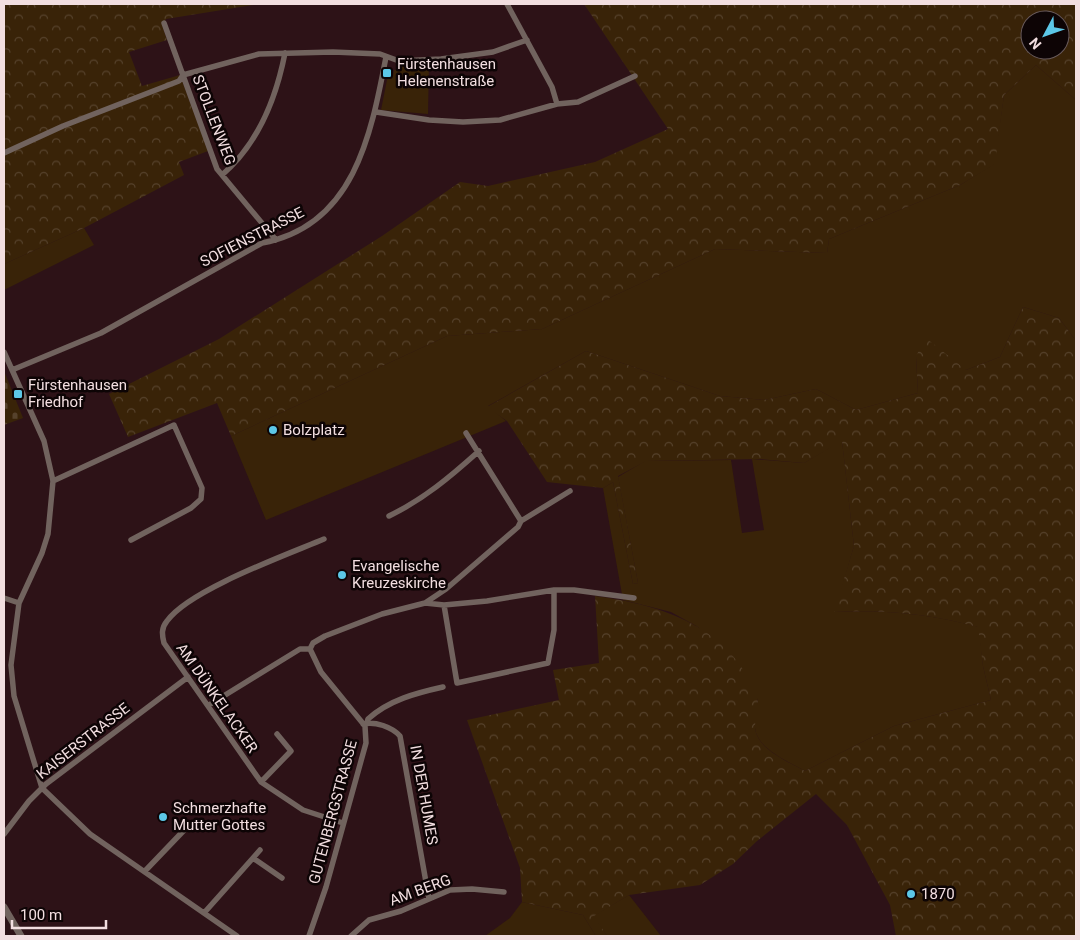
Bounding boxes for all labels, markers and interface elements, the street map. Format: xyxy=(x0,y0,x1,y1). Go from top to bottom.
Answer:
north arrow xyxy=(1020,10,1070,60)
text: N xyxy=(1026,35,1044,53)
place label: Fürstenhausen Helenenstraße xyxy=(397,55,496,90)
marker: Fürstenhausen Helenenstraße xyxy=(381,67,393,79)
street label: STOLLENWEG xyxy=(189,72,239,168)
street label: SOFIENSTRASSE xyxy=(197,203,307,271)
place label: Fürstenhausen Friedhof xyxy=(28,376,127,411)
marker: Fürstenhausen Friedhof xyxy=(12,388,24,400)
place label: Bolzplatz xyxy=(283,421,345,439)
marker: Bolzplatz xyxy=(267,424,279,436)
place label: Evangelische Kreuzeskirche xyxy=(352,557,446,592)
marker: Evangelische Kreuzeskirche xyxy=(336,569,348,581)
street label: AM DÜNKELACKER xyxy=(172,640,262,756)
street label: KAISERSTRASSE xyxy=(33,699,134,783)
street label: GUTENBERGSTRASSE xyxy=(305,737,361,886)
street label: IN DER HUMES xyxy=(406,744,442,846)
place label: Schmerzhafte Mutter Gottes xyxy=(173,799,266,834)
marker: Schmerzhafte Mutter Gottes xyxy=(157,811,169,823)
street label: AM BERG xyxy=(387,871,453,909)
place label: 1870 xyxy=(921,885,955,903)
marker: 1870 xyxy=(905,888,917,900)
scale bar xyxy=(12,898,106,930)
text: 100 m xyxy=(20,906,62,924)

